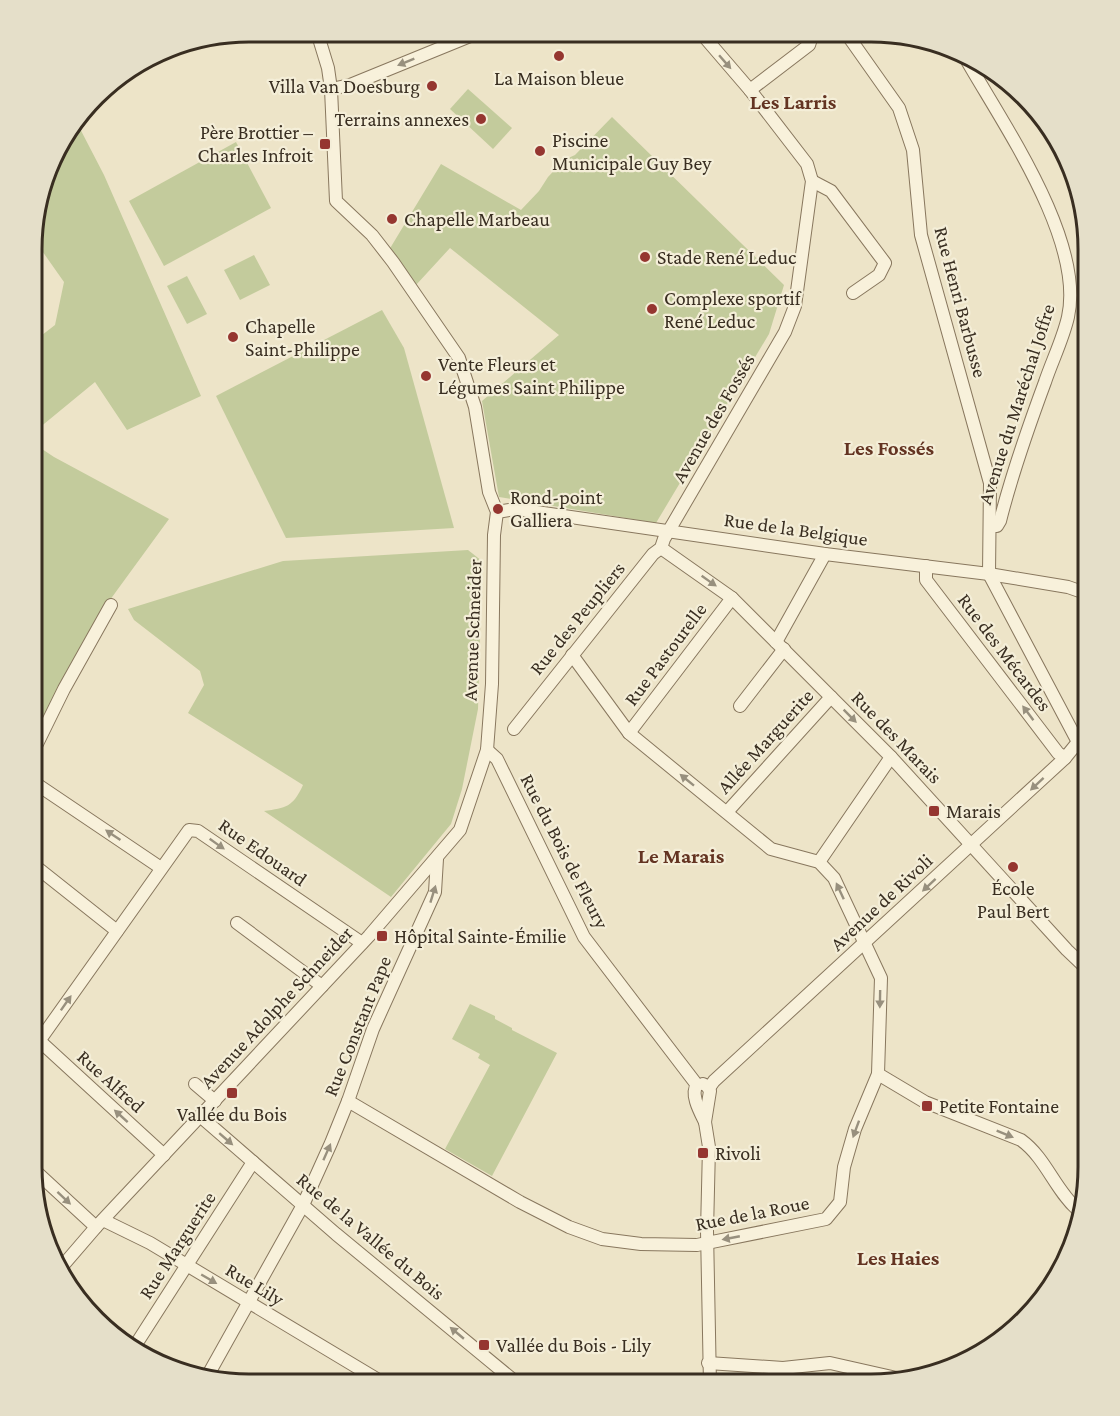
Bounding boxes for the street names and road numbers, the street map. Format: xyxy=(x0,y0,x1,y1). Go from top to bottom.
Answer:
street label: Rue Henri Barbusse xyxy=(930,224,992,380)
street label: Avenue du Maréchal Joffre xyxy=(973,301,1060,507)
street label: Avenue des Fossés xyxy=(667,349,759,486)
street label: Rue de la Belgique xyxy=(723,508,869,551)
street label: Rue des Peupliers xyxy=(525,557,630,679)
street label: Avenue Schneider xyxy=(459,559,485,701)
street label: Rue des Mécardes xyxy=(954,589,1057,715)
street label: Rue Pastourelle xyxy=(619,598,711,710)
street label: Allée Marguerite xyxy=(712,684,818,798)
street label: Rue des Marais xyxy=(847,686,947,788)
street label: Rue du Bois de Fleury xyxy=(516,770,614,933)
street label: Rue Edouard xyxy=(215,814,312,891)
street label: Avenue de Rivoli xyxy=(825,849,937,955)
street label: Avenue Adolphe Schneider xyxy=(195,922,357,1093)
street label: Rue Constant Pape xyxy=(319,952,396,1100)
street label: Rue Alfred xyxy=(73,1045,149,1117)
street label: Rue de la Vallée du Bois xyxy=(293,1168,449,1304)
street label: Rue Marguerite xyxy=(134,1187,221,1303)
street label: Rue de la Roue xyxy=(693,1191,811,1235)
street label: Rue Lily xyxy=(222,1258,289,1311)

